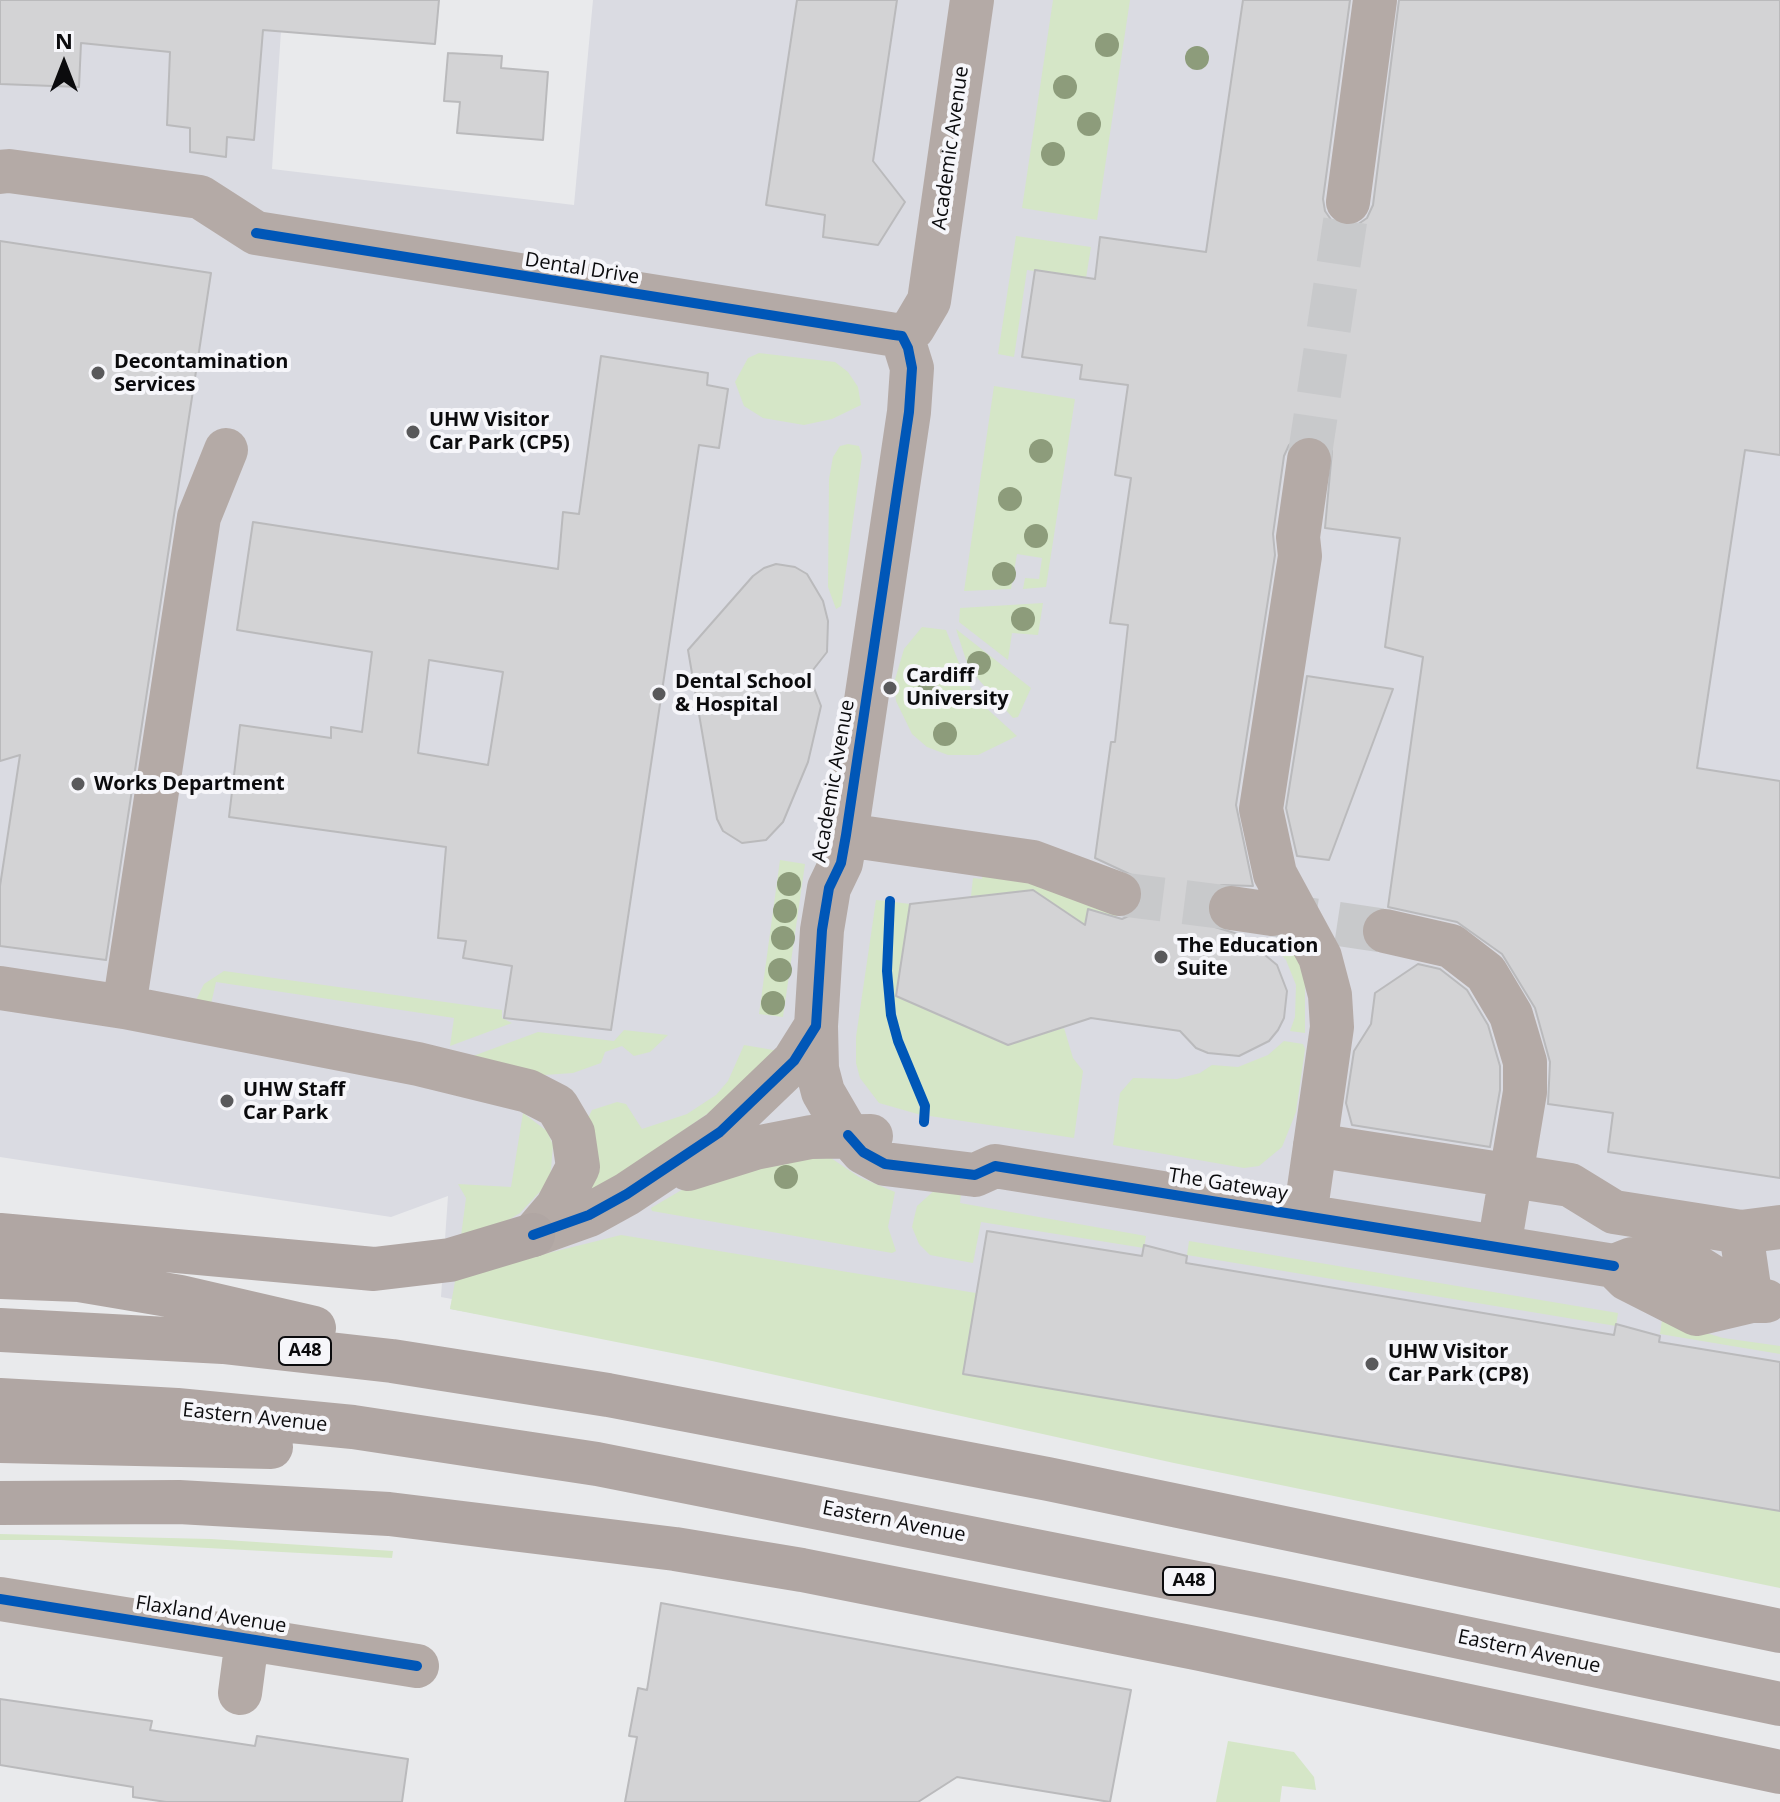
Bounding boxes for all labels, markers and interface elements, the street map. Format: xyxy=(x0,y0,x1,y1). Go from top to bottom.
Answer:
north arrow xyxy=(24,24,104,104)
text: N xyxy=(55,25,73,55)
street label: Academic Avenue xyxy=(928,65,974,231)
street label: Dental Drive xyxy=(523,248,641,290)
place label: Decontamination Services xyxy=(114,350,288,397)
marker: Decontamination Services xyxy=(89,364,107,382)
place label: UHW Visitor Car Park (CP5) xyxy=(429,408,570,455)
marker: UHW Visitor Car Park (CP5) xyxy=(404,423,422,441)
place label: Cardiff University xyxy=(906,664,1009,711)
place label: Dental School & Hospital xyxy=(675,670,812,717)
marker: Cardiff University xyxy=(881,679,899,697)
marker: Dental School & Hospital xyxy=(650,685,668,703)
street label: Academic Avenue xyxy=(808,698,860,864)
place label: Works Department xyxy=(94,772,285,796)
marker: Works Department xyxy=(69,775,87,793)
place label: The Education Suite xyxy=(1177,934,1318,981)
marker: The Education Suite xyxy=(1152,948,1170,966)
place label: UHW Staff Car Park xyxy=(243,1078,345,1125)
marker: UHW Staff Car Park xyxy=(218,1092,236,1110)
street label: The Gateway xyxy=(1167,1164,1289,1206)
road number: A48 xyxy=(279,1337,331,1365)
place label: UHW Visitor Car Park (CP8) xyxy=(1388,1340,1529,1387)
marker: UHW Visitor Car Park (CP8) xyxy=(1363,1355,1381,1373)
street label: Eastern Avenue xyxy=(181,1398,329,1438)
street label: Eastern Avenue xyxy=(820,1496,968,1548)
road number: A48 xyxy=(1163,1567,1215,1595)
street label: Flaxland Avenue xyxy=(134,1591,288,1639)
street label: Eastern Avenue xyxy=(1455,1625,1603,1679)

